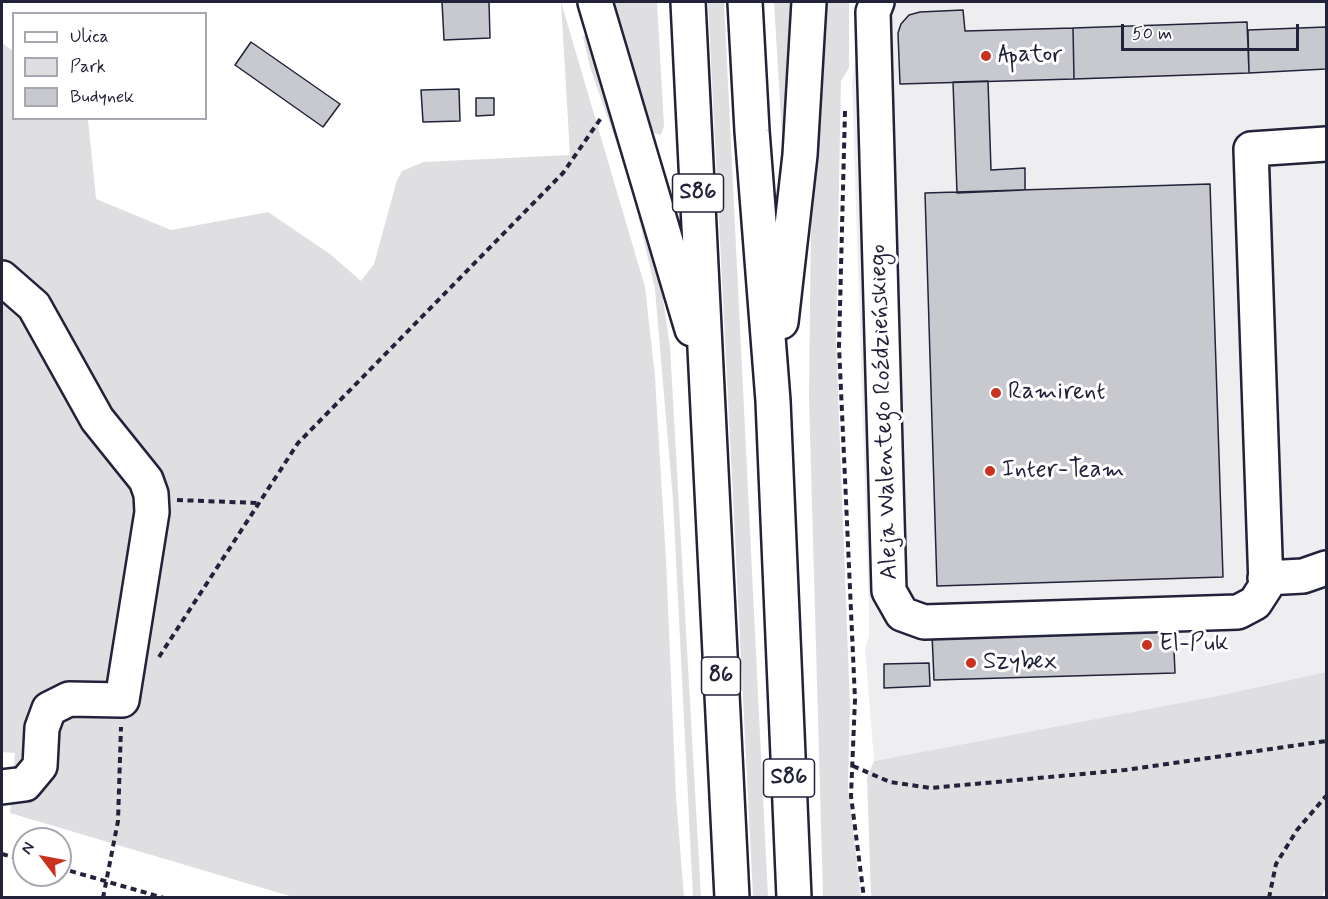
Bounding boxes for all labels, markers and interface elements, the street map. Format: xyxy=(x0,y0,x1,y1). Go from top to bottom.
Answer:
legend xyxy=(12,12,207,120)
scale bar xyxy=(1124,12,1302,50)
text: 50 m xyxy=(1132,22,1172,46)
text: Ulica xyxy=(70,25,109,49)
place label: Apator xyxy=(998,42,1062,70)
marker: Apator xyxy=(979,49,993,63)
text: Park xyxy=(70,55,106,79)
text: Budynek xyxy=(70,85,134,109)
road number: S86 xyxy=(672,174,724,212)
street label: Aleja Walentego Roździeńskiego xyxy=(865,244,905,580)
place label: Ramirent xyxy=(1008,379,1105,407)
marker: Ramirent xyxy=(989,386,1003,400)
place label: Inter-Team xyxy=(1002,457,1124,485)
marker: Inter-Team xyxy=(983,464,997,478)
place label: El-Puk xyxy=(1159,631,1228,659)
marker: El-Puk xyxy=(1140,638,1154,652)
place label: Szybex xyxy=(983,649,1057,677)
marker: Szybex xyxy=(964,656,978,670)
road number: 86 xyxy=(702,657,740,695)
road number: S86 xyxy=(764,759,814,797)
north arrow xyxy=(12,827,72,887)
text: N xyxy=(16,838,40,858)

